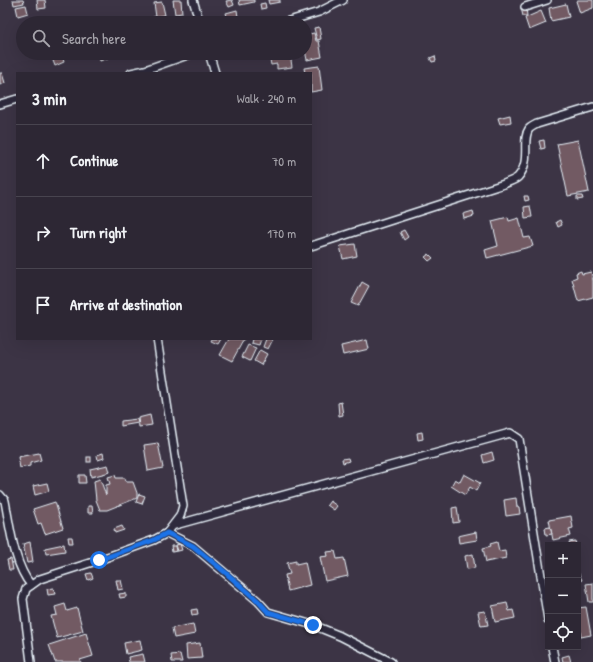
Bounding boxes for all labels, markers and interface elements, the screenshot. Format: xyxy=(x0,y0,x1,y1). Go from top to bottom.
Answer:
search box xyxy=(16,16,312,60)
icon: search xyxy=(30,27,52,49)
text: Search here xyxy=(62,28,126,49)
text: 3 min xyxy=(32,87,67,110)
text: Walk · 240 m xyxy=(237,89,296,107)
icon: ahead xyxy=(32,150,54,172)
text: Continue xyxy=(70,150,118,171)
text: 70 m xyxy=(272,152,296,170)
icon: right xyxy=(32,222,54,244)
text: Turn right xyxy=(70,222,126,243)
text: 170 m xyxy=(267,224,296,242)
icon: arrive xyxy=(32,294,54,316)
text: Arrive at destination xyxy=(70,294,182,315)
map controls xyxy=(545,542,581,650)
button: + xyxy=(545,542,581,578)
route start xyxy=(90,551,108,569)
button: − xyxy=(545,578,581,614)
button: locate xyxy=(545,614,581,650)
route end xyxy=(304,616,322,634)

